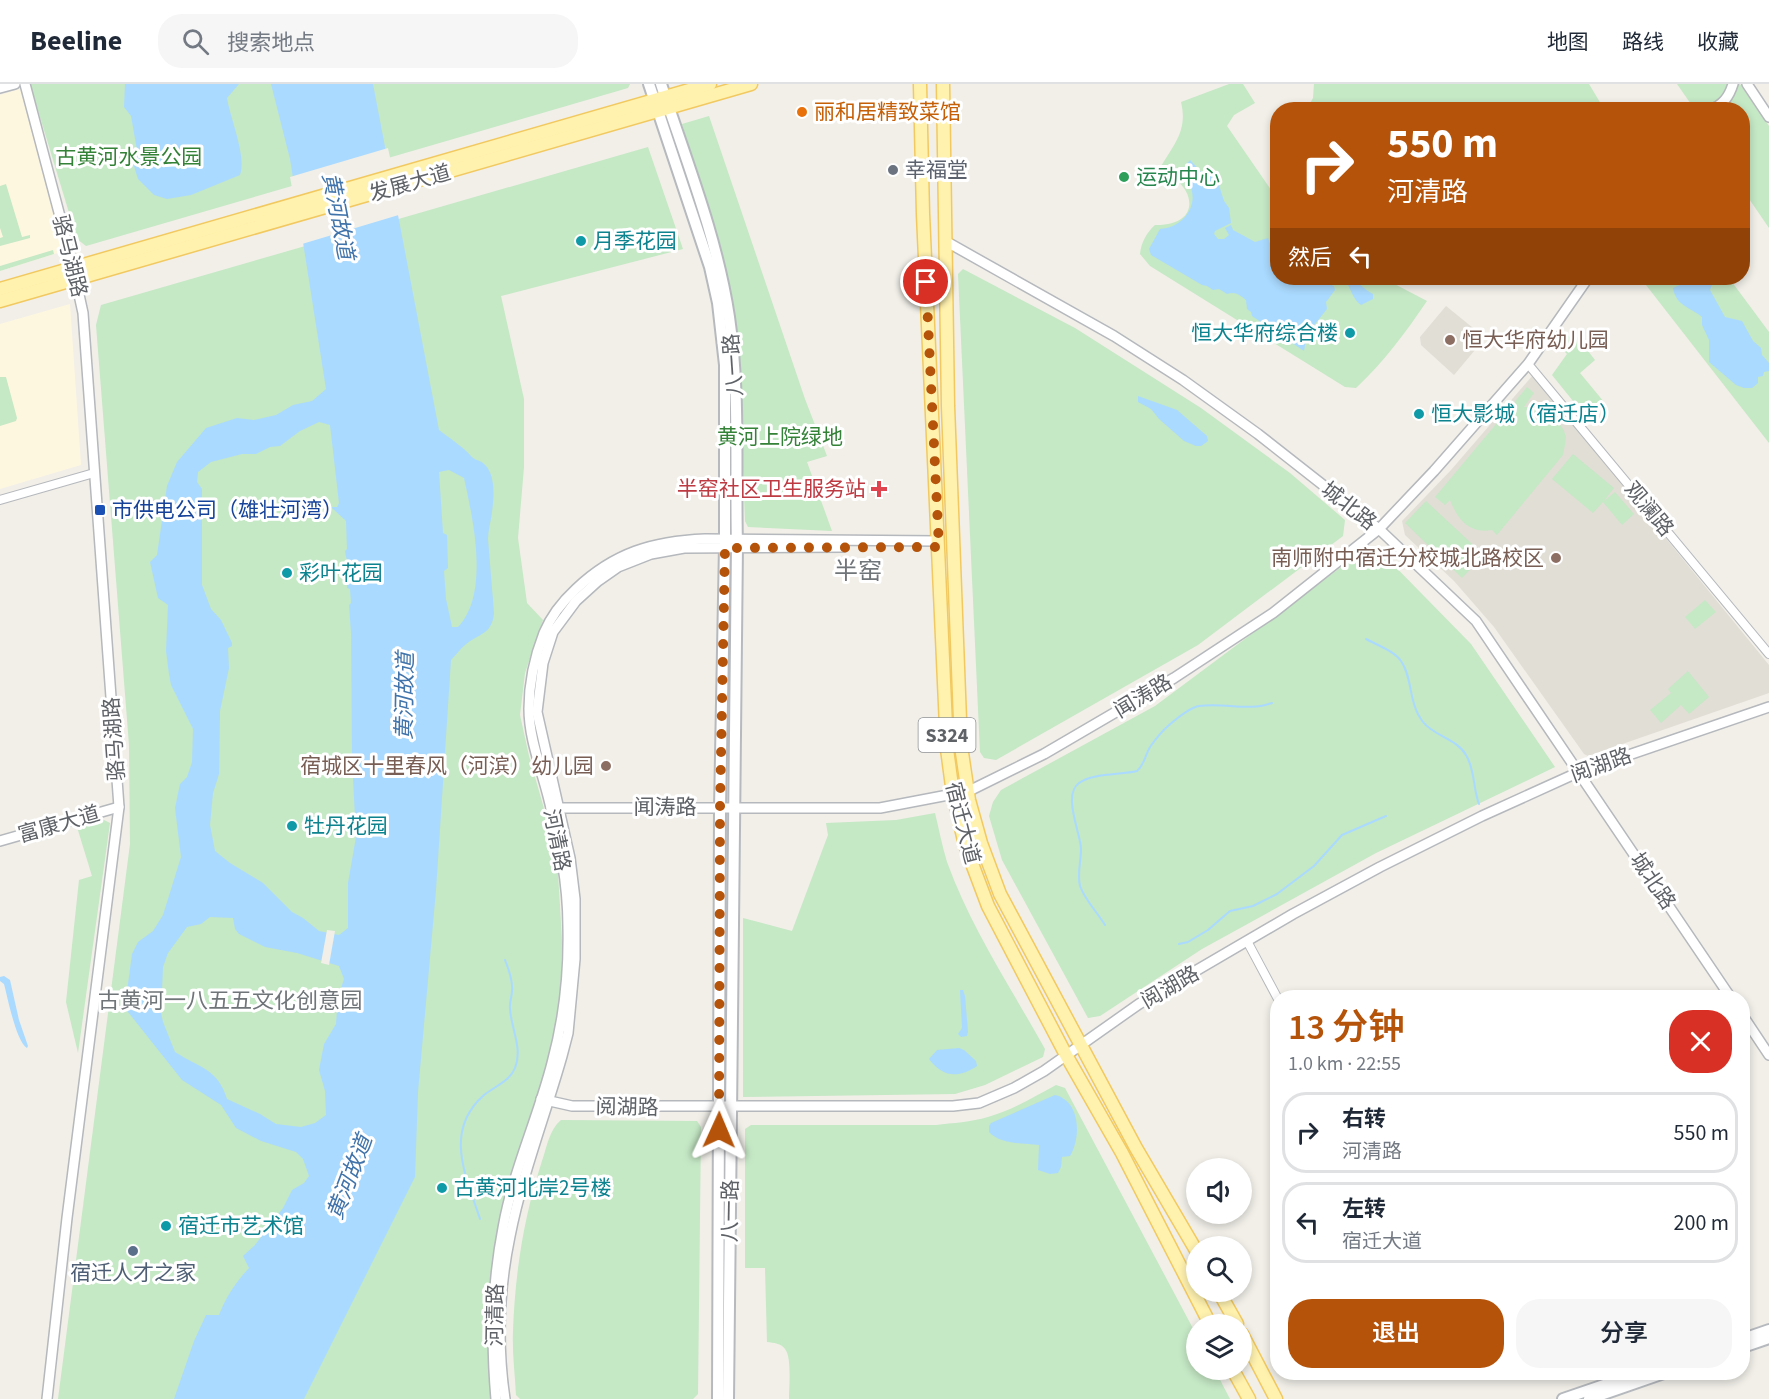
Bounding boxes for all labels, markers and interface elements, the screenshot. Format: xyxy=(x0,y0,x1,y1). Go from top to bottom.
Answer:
search box xyxy=(158,14,578,68)
text: Beeline xyxy=(30,21,122,61)
icon: search xyxy=(179,25,212,58)
text: 搜索地点 xyxy=(227,27,315,59)
text: 地图 xyxy=(1547,27,1589,57)
text: 路线 xyxy=(1622,27,1664,57)
text: 收藏 xyxy=(1697,27,1739,57)
place label: 丽和居精致菜馆 xyxy=(814,97,961,127)
marker: 丽和居精致菜馆 xyxy=(795,105,809,119)
text: 550 m xyxy=(1387,114,1498,174)
icon: right xyxy=(1288,126,1366,204)
park label: 古黄河水景公园 xyxy=(56,142,203,172)
place label: 幸福堂 xyxy=(905,155,968,185)
street label: 发展大道 xyxy=(365,157,455,209)
place label: 运动中心 xyxy=(1136,162,1220,192)
marker: 幸福堂 xyxy=(886,163,900,177)
water label: 黄河故道 xyxy=(314,170,363,265)
marker: 运动中心 xyxy=(1117,170,1131,184)
text: 河清路 xyxy=(1387,173,1468,212)
street label: 骆马湖路 xyxy=(45,212,95,300)
place label: 月季花园 xyxy=(593,226,677,256)
marker: 月季花园 xyxy=(574,234,588,248)
icon: left xyxy=(1344,240,1377,273)
text: 然后 xyxy=(1288,242,1332,274)
pin xyxy=(900,256,951,307)
icon: arrive xyxy=(909,265,942,298)
place label: 恒大华府综合楼 xyxy=(1191,318,1338,348)
place label: 恒大华府幼儿园 xyxy=(1462,325,1609,355)
marker: 恒大华府综合楼 xyxy=(1343,326,1357,340)
street label: 八一路 xyxy=(716,333,750,397)
marker: 恒大华府幼儿园 xyxy=(1443,333,1457,347)
place label: 恒大影城（宿迁店） xyxy=(1431,399,1620,429)
marker: 恒大影城（宿迁店） xyxy=(1412,407,1426,421)
park label: 黄河上院绿地 xyxy=(717,422,843,452)
place label: 半窑社区卫生服务站 xyxy=(677,474,866,504)
street label: 城北路 xyxy=(1315,475,1383,537)
street label: 观澜路 xyxy=(1617,475,1681,543)
marker: 半窑社区卫生服务站 xyxy=(870,480,888,498)
place label: 市供电公司（雄壮河湾） xyxy=(112,495,343,525)
marker: 市供电公司（雄壮河湾） xyxy=(93,503,107,517)
place label: 南师附中宿迁分校城北路校区 xyxy=(1271,543,1544,573)
marker: 南师附中宿迁分校城北路校区 xyxy=(1549,551,1563,565)
district label: 半窑 xyxy=(834,554,882,589)
place label: 彩叶花园 xyxy=(299,558,383,588)
marker: 彩叶花园 xyxy=(280,566,294,580)
water label: 黄河故道 xyxy=(388,649,422,740)
street label: 闻涛路 xyxy=(1108,667,1178,725)
street label: 骆马湖路 xyxy=(96,696,132,782)
road number: S324 xyxy=(918,718,976,752)
street label: 阅湖路 xyxy=(1566,740,1636,790)
place label: 宿城区十里春风（河滨）幼儿园 xyxy=(300,751,594,781)
marker: 宿城区十里春风（河滨）幼儿园 xyxy=(599,759,613,773)
street label: 宿迁大道 xyxy=(938,779,988,867)
street label: 闻涛路 xyxy=(634,792,697,822)
street label: 富康大道 xyxy=(14,798,104,850)
street label: 河清路 xyxy=(536,806,578,874)
place label: 牡丹花园 xyxy=(304,811,388,841)
marker: 牡丹花园 xyxy=(285,819,299,833)
street label: 城北路 xyxy=(1623,846,1683,916)
street label: 阅湖路 xyxy=(1135,958,1205,1016)
district label: 古黄河一八五五文化创意园 xyxy=(98,985,362,1017)
text: 13 分钟 xyxy=(1288,1002,1404,1053)
button: close xyxy=(1669,1010,1732,1073)
text: 1.0 km · 22:55 xyxy=(1288,1050,1401,1078)
street label: 阅湖路 xyxy=(595,1091,659,1123)
position arrow xyxy=(687,1098,751,1162)
text: 右转 xyxy=(1342,1103,1386,1135)
icon: right xyxy=(1291,1116,1324,1149)
text: 550 m xyxy=(1674,1117,1729,1149)
water label: 黄河故道 xyxy=(319,1128,382,1224)
text: 河清路 xyxy=(1342,1138,1402,1166)
map controls xyxy=(1186,1158,1252,1380)
button: sound xyxy=(1186,1158,1252,1224)
place label: 古黄河北岸2号楼 xyxy=(454,1173,611,1203)
street label: 八一路 xyxy=(714,1179,746,1243)
marker: 古黄河北岸2号楼 xyxy=(435,1181,449,1195)
text: 左转 xyxy=(1342,1193,1386,1225)
icon: left xyxy=(1291,1206,1324,1239)
text: 200 m xyxy=(1674,1207,1729,1239)
place label: 宿迁市艺术馆 xyxy=(178,1211,304,1241)
marker: 宿迁市艺术馆 xyxy=(159,1219,173,1233)
text: 宿迁大道 xyxy=(1342,1228,1422,1256)
button: search xyxy=(1186,1236,1252,1302)
marker: 宿迁人才之家 xyxy=(126,1244,140,1258)
place label: 宿迁人才之家 xyxy=(70,1258,196,1288)
street label: 河清路 xyxy=(479,1283,511,1347)
button: 退出 xyxy=(1288,1299,1504,1368)
button: 分享 xyxy=(1516,1299,1732,1368)
button: layers xyxy=(1186,1314,1252,1380)

